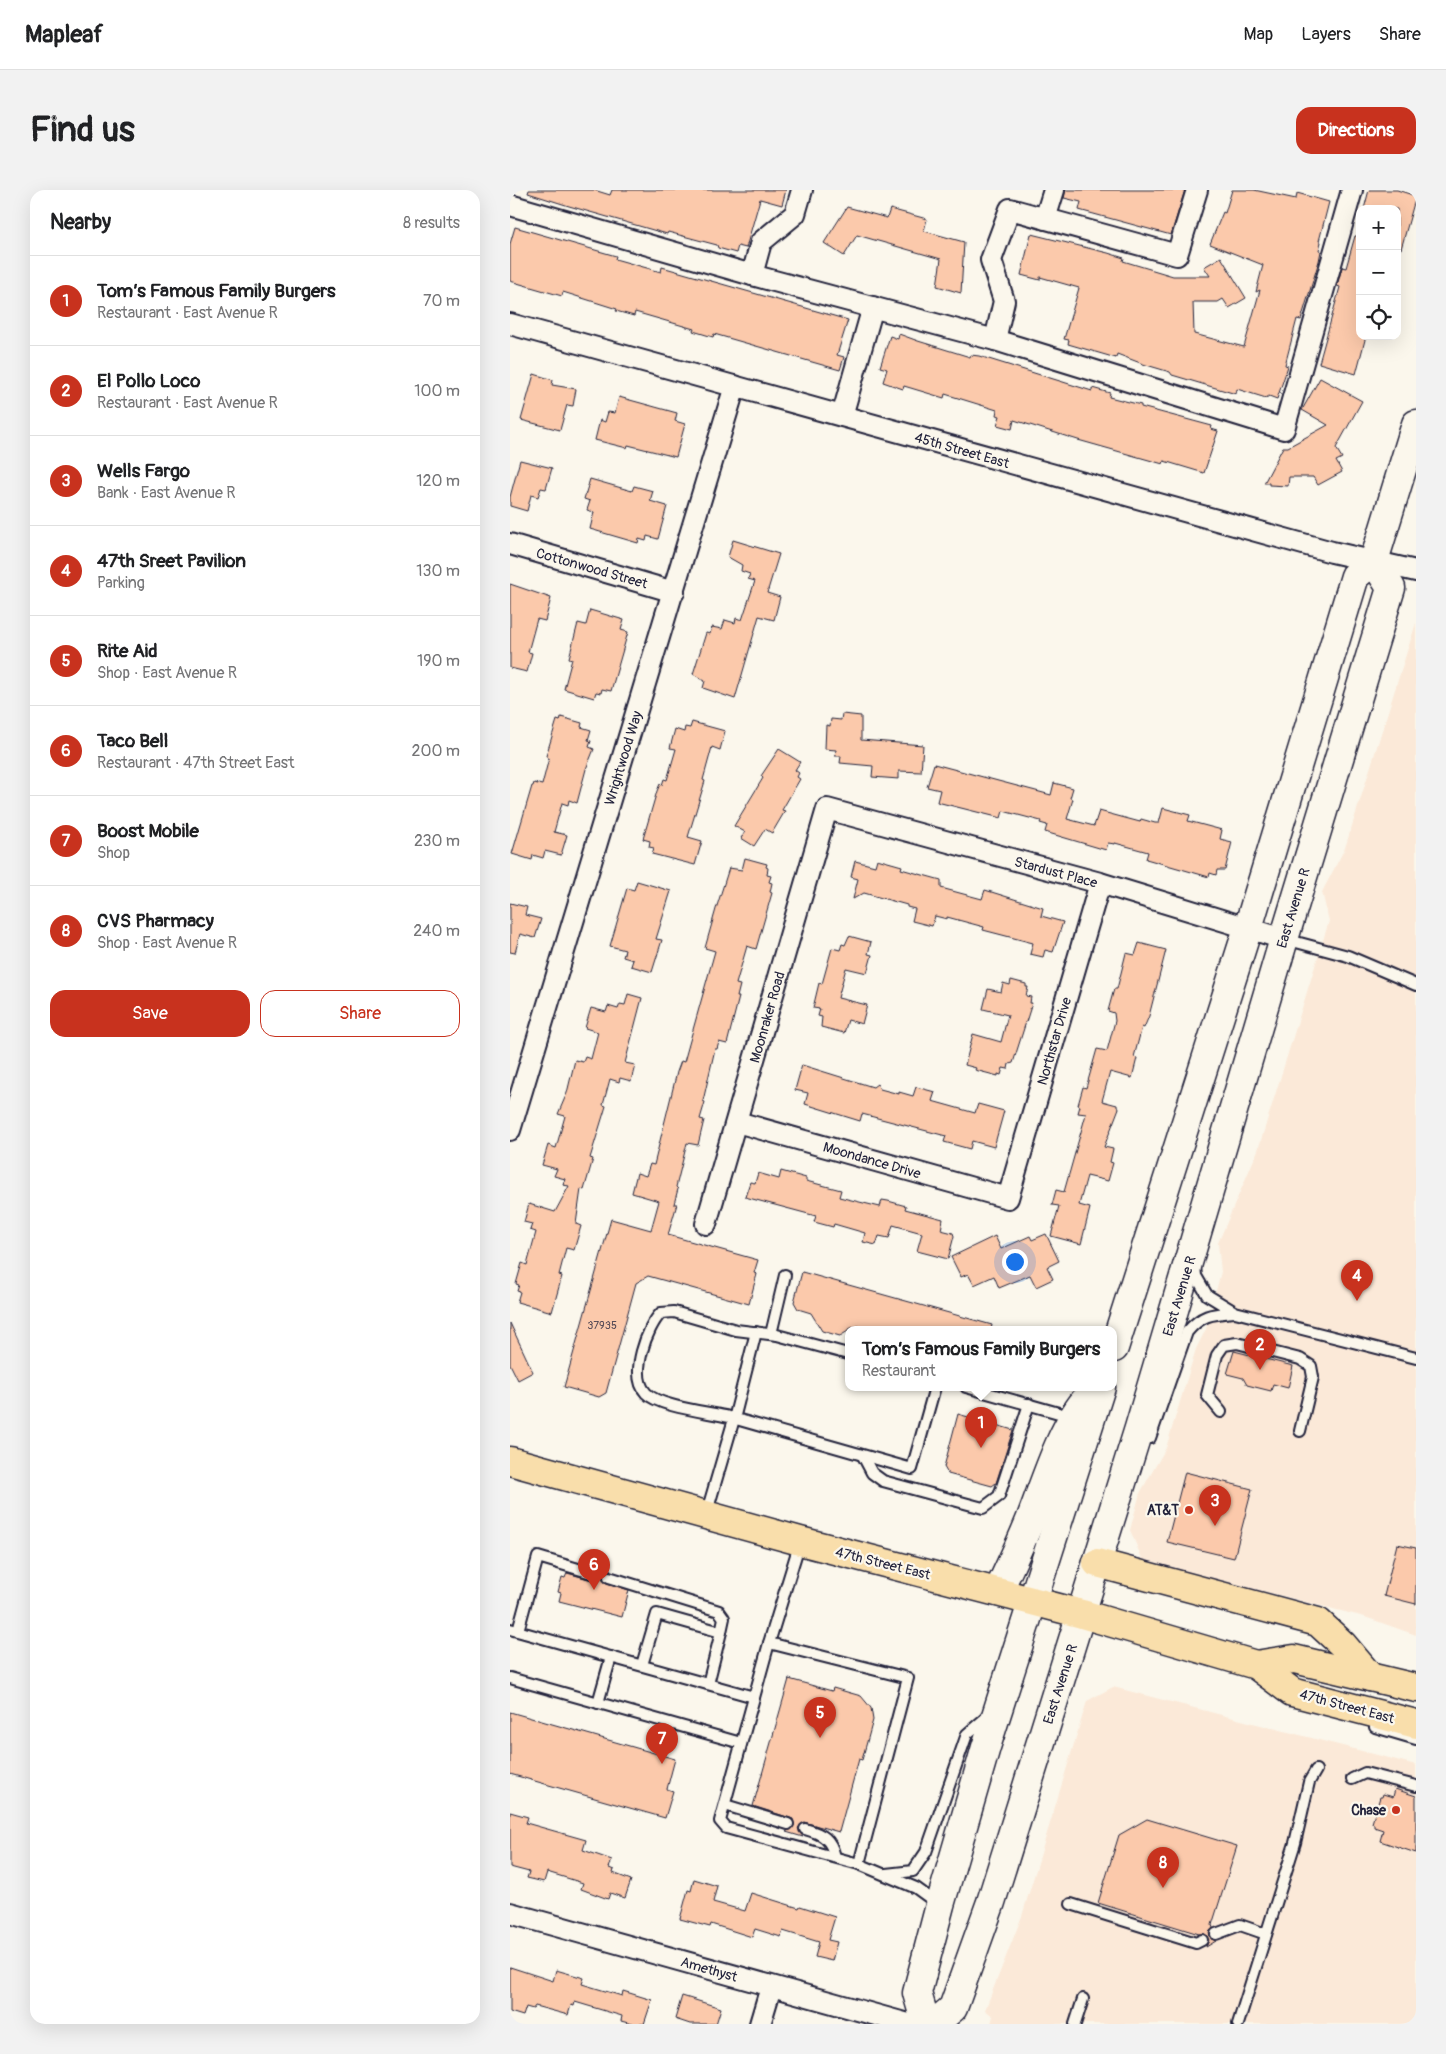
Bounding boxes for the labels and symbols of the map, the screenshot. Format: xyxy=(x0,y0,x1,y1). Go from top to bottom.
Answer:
street label: 45th Street East xyxy=(913,429,1011,472)
street label: Cottonwood Street xyxy=(534,544,650,593)
street label: Wrightwood Way xyxy=(601,709,646,807)
street label: Stardust Place xyxy=(1012,853,1099,892)
street label: East Avenue R xyxy=(1273,866,1314,950)
street label: Moonraker Road xyxy=(746,969,789,1065)
street label: Northstar Drive xyxy=(1034,995,1075,1087)
street label: Moondance Drive xyxy=(821,1138,923,1183)
your location xyxy=(1002,1249,1028,1275)
street label: East Avenue R xyxy=(1159,1254,1200,1338)
pin: 4 xyxy=(1341,1260,1373,1301)
house number: 37935 xyxy=(587,1319,617,1332)
pin: 2 xyxy=(1244,1329,1276,1370)
pin: 1 xyxy=(965,1407,997,1448)
pin: 3 xyxy=(1199,1485,1231,1526)
place label: AT&T xyxy=(1147,1502,1179,1519)
marker: AT&T xyxy=(1183,1504,1195,1516)
street label: 47th Street East xyxy=(834,1543,933,1584)
pin: 6 xyxy=(578,1549,610,1590)
street label: East Avenue R xyxy=(1040,1642,1081,1726)
street label: 47th Street East xyxy=(1298,1686,1396,1727)
pin: 5 xyxy=(804,1697,836,1738)
pin: 7 xyxy=(646,1723,678,1764)
place label: Chase xyxy=(1351,1802,1387,1819)
marker: Chase xyxy=(1390,1804,1402,1816)
pin: 8 xyxy=(1147,1847,1179,1888)
street label: Amethyst xyxy=(679,1953,740,1986)

